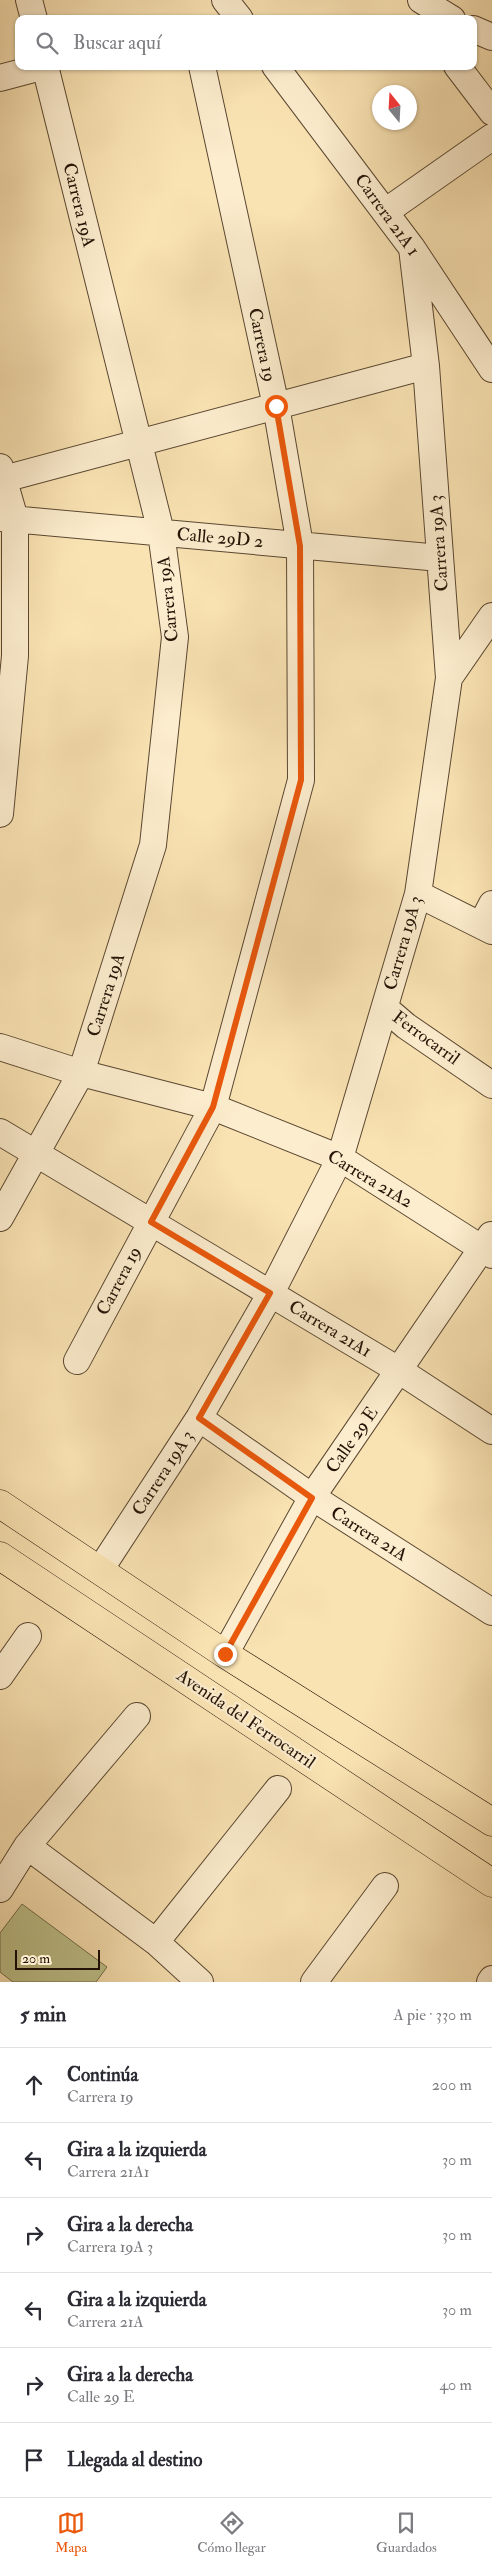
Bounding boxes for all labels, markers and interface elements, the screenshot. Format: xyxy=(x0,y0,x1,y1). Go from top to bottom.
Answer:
search box xyxy=(15,15,477,70)
icon: search xyxy=(33,29,61,57)
text: Buscar aquí xyxy=(73,31,161,55)
north arrow xyxy=(372,85,417,130)
street label: Carrera 19A xyxy=(57,160,101,250)
street label: Carrera 21A 1 xyxy=(349,169,425,261)
street label: Carrera 19 xyxy=(243,306,281,384)
route start xyxy=(265,395,288,418)
street label: Carrera 19A 3 xyxy=(424,494,454,592)
street label: Calle 29D 2 xyxy=(176,523,264,553)
street label: Carrera 19A xyxy=(152,554,184,643)
street label: Carrera 19A 3 xyxy=(379,893,427,993)
street label: Carrera 19A xyxy=(82,950,130,1040)
street label: Ferrocarril xyxy=(388,1006,465,1070)
street label: Carrera 21A2 xyxy=(323,1145,417,1213)
street label: Carrera 19 xyxy=(91,1243,147,1319)
street label: Carrera 21A1 xyxy=(284,1295,376,1363)
street label: Calle 29 E xyxy=(321,1402,383,1478)
street label: Carrera 19A 3 xyxy=(127,1426,199,1520)
street label: Carrera 21A xyxy=(326,1501,412,1567)
route end xyxy=(214,1643,237,1666)
street label: Avenida del Ferrocarril xyxy=(171,1663,320,1774)
scale bar xyxy=(15,1947,100,1970)
text: 20 m xyxy=(22,1950,50,1967)
text: 5 min xyxy=(20,2001,66,2028)
text: A pie · 330 m xyxy=(393,2005,472,2025)
text: Continúa xyxy=(67,2063,138,2087)
icon: ahead xyxy=(20,2071,48,2099)
text: 200 m xyxy=(432,2075,472,2095)
text: Carrera 19 xyxy=(67,2087,134,2107)
text: Gira a la izquierda xyxy=(67,2138,206,2162)
icon: left xyxy=(20,2146,48,2174)
text: 30 m xyxy=(442,2150,472,2170)
text: Carrera 21A1 xyxy=(67,2162,149,2182)
text: Gira a la derecha xyxy=(67,2213,193,2237)
icon: right xyxy=(20,2221,48,2249)
text: 30 m xyxy=(442,2225,472,2245)
text: Carrera 19A 3 xyxy=(67,2237,153,2257)
text: Gira a la izquierda xyxy=(67,2288,206,2312)
icon: left xyxy=(20,2296,48,2324)
text: 30 m xyxy=(442,2300,472,2320)
text: Carrera 21A xyxy=(67,2312,144,2332)
text: Gira a la derecha xyxy=(67,2363,193,2387)
icon: right xyxy=(20,2371,48,2399)
text: 40 m xyxy=(439,2375,472,2395)
text: Calle 29 E xyxy=(67,2387,135,2407)
icon: arrive xyxy=(20,2446,48,2474)
text: Llegada al destino xyxy=(67,2448,202,2472)
tab: Mapa xyxy=(55,2509,87,2556)
tab: Cómo llegar xyxy=(197,2509,266,2556)
tab: Guardados xyxy=(376,2509,437,2556)

